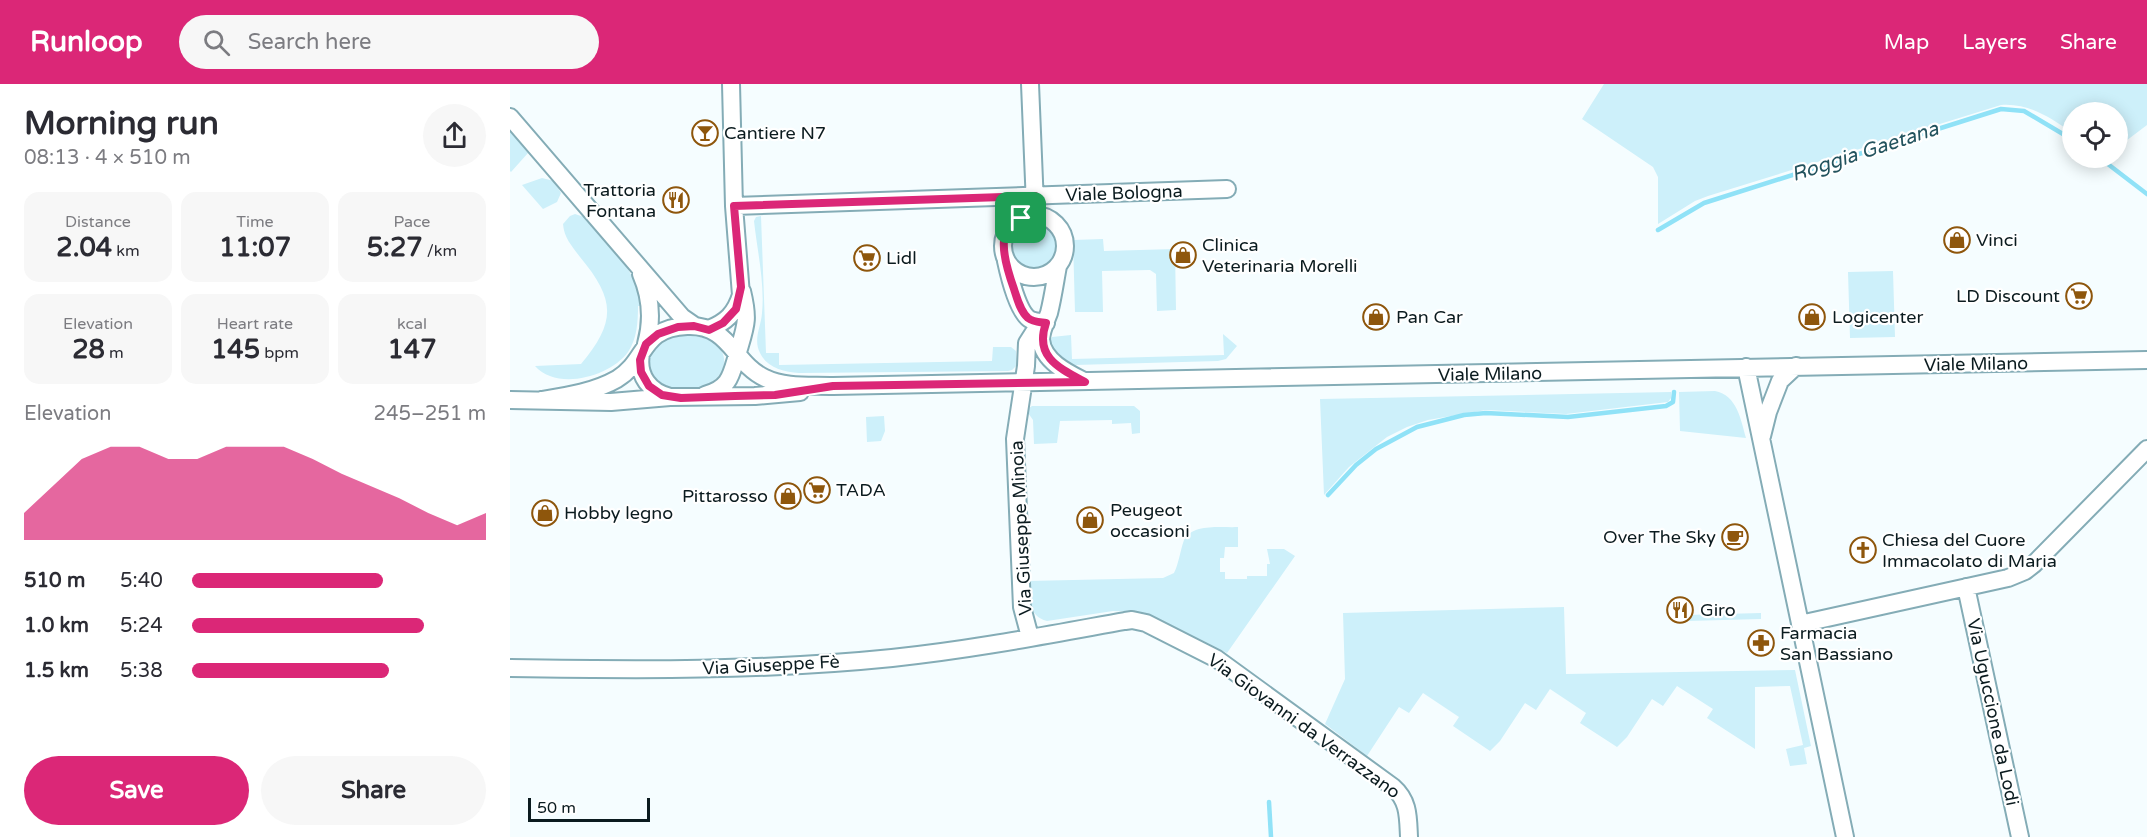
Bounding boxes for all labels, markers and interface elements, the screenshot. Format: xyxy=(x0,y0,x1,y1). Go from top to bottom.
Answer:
search box xyxy=(179,15,599,69)
text: Runloop xyxy=(30,25,143,59)
icon: search xyxy=(200,26,233,59)
text: Search here xyxy=(248,29,371,55)
text: Map xyxy=(1884,30,1929,55)
text: Layers xyxy=(1962,30,2027,55)
text: Share xyxy=(2060,30,2117,55)
map controls xyxy=(2062,102,2128,168)
button: locate xyxy=(2062,102,2128,168)
text: Morning run xyxy=(24,104,219,143)
button: share xyxy=(423,104,486,167)
water label: Roggia Gaetana xyxy=(1789,117,1942,187)
bar icon: Cantiere N7 xyxy=(690,118,720,148)
place label: Cantiere N7 xyxy=(724,122,826,144)
text: 08:13 · 4 × 510 m xyxy=(24,146,191,170)
place label: Trattoria Fontana xyxy=(583,179,656,222)
street label: Viale Bologna xyxy=(1065,180,1183,206)
restaurant icon: Trattoria Fontana xyxy=(661,185,691,215)
pin xyxy=(995,192,1046,243)
icon: arrive xyxy=(1004,201,1037,234)
text: Distance xyxy=(65,212,131,232)
text: Time xyxy=(236,212,274,232)
text: Pace xyxy=(394,212,430,232)
shop icon: Vinci xyxy=(1942,225,1972,255)
place label: Vinci xyxy=(1976,229,2018,251)
text: 2.04 xyxy=(56,232,112,263)
text: 11:07 xyxy=(219,232,291,263)
text: 5:27 xyxy=(367,232,423,263)
place label: Clinica Veterinaria Morelli xyxy=(1202,234,1358,277)
shop icon: Clinica Veterinaria Morelli xyxy=(1168,240,1198,270)
text: km xyxy=(112,241,140,261)
text: /km xyxy=(423,241,457,261)
supermarket icon: Lidl xyxy=(852,243,882,273)
place label: Lidl xyxy=(886,247,917,269)
supermarket icon: LD Discount xyxy=(2064,281,2094,311)
place label: LD Discount xyxy=(1956,285,2060,307)
shop icon: Pan Car xyxy=(1361,302,1391,332)
shop icon: Logicenter xyxy=(1797,302,1827,332)
place label: Pan Car xyxy=(1396,306,1463,328)
place label: Logicenter xyxy=(1832,306,1924,328)
text: Elevation xyxy=(63,314,133,334)
text: Heart rate xyxy=(217,314,293,334)
text: kcal xyxy=(397,314,427,334)
text: 28 xyxy=(72,334,105,365)
text: 145 xyxy=(211,334,260,365)
text: 147 xyxy=(388,334,436,365)
text: m xyxy=(105,343,124,363)
text: bpm xyxy=(260,343,299,363)
street label: Viale Milano xyxy=(1924,352,2028,376)
street label: Viale Milano xyxy=(1438,362,1542,386)
text: Elevation xyxy=(24,402,111,426)
text: 245–251 m xyxy=(373,402,486,426)
street label: Via Giuseppe Minoia xyxy=(1005,440,1037,616)
supermarket icon: TADA xyxy=(802,475,832,505)
place label: TADA xyxy=(836,479,886,501)
shop icon: Pittarosso xyxy=(773,481,803,511)
place label: Pittarosso xyxy=(682,485,768,507)
shop icon: Hobby legno xyxy=(530,498,560,528)
place label: Peugeot occasioni xyxy=(1110,499,1190,542)
place label: Hobby legno xyxy=(564,502,673,524)
shop icon: Peugeot occasioni xyxy=(1075,505,1105,535)
cafe icon: Over The Sky xyxy=(1720,522,1750,552)
place label: Over The Sky xyxy=(1603,526,1716,548)
place label: Chiesa del Cuore Immacolato di Maria xyxy=(1882,529,2057,572)
church icon: Chiesa del Cuore Immacolato di Maria xyxy=(1848,535,1878,565)
text: 510 m xyxy=(24,569,85,593)
text: 5:40 xyxy=(120,569,163,593)
restaurant icon: Giro xyxy=(1665,595,1695,625)
place label: Giro xyxy=(1700,599,1736,621)
text: 1.0 km xyxy=(24,614,89,638)
text: 5:24 xyxy=(120,614,163,638)
street label: Via Uguccione da Lodi xyxy=(1962,616,2024,808)
place label: Farmacia San Bassiano xyxy=(1780,622,1893,665)
pharmacy icon: Farmacia San Bassiano xyxy=(1746,628,1776,658)
street label: Via Giovanni da Verrazzano xyxy=(1203,649,1405,803)
street label: Via Giuseppe Fè xyxy=(702,650,840,680)
text: 1.5 km xyxy=(24,659,89,683)
text: 5:38 xyxy=(120,659,163,683)
button: Save xyxy=(24,756,249,825)
button: Share xyxy=(261,756,486,825)
scale bar xyxy=(528,795,650,822)
text: 50 m xyxy=(537,798,576,818)

